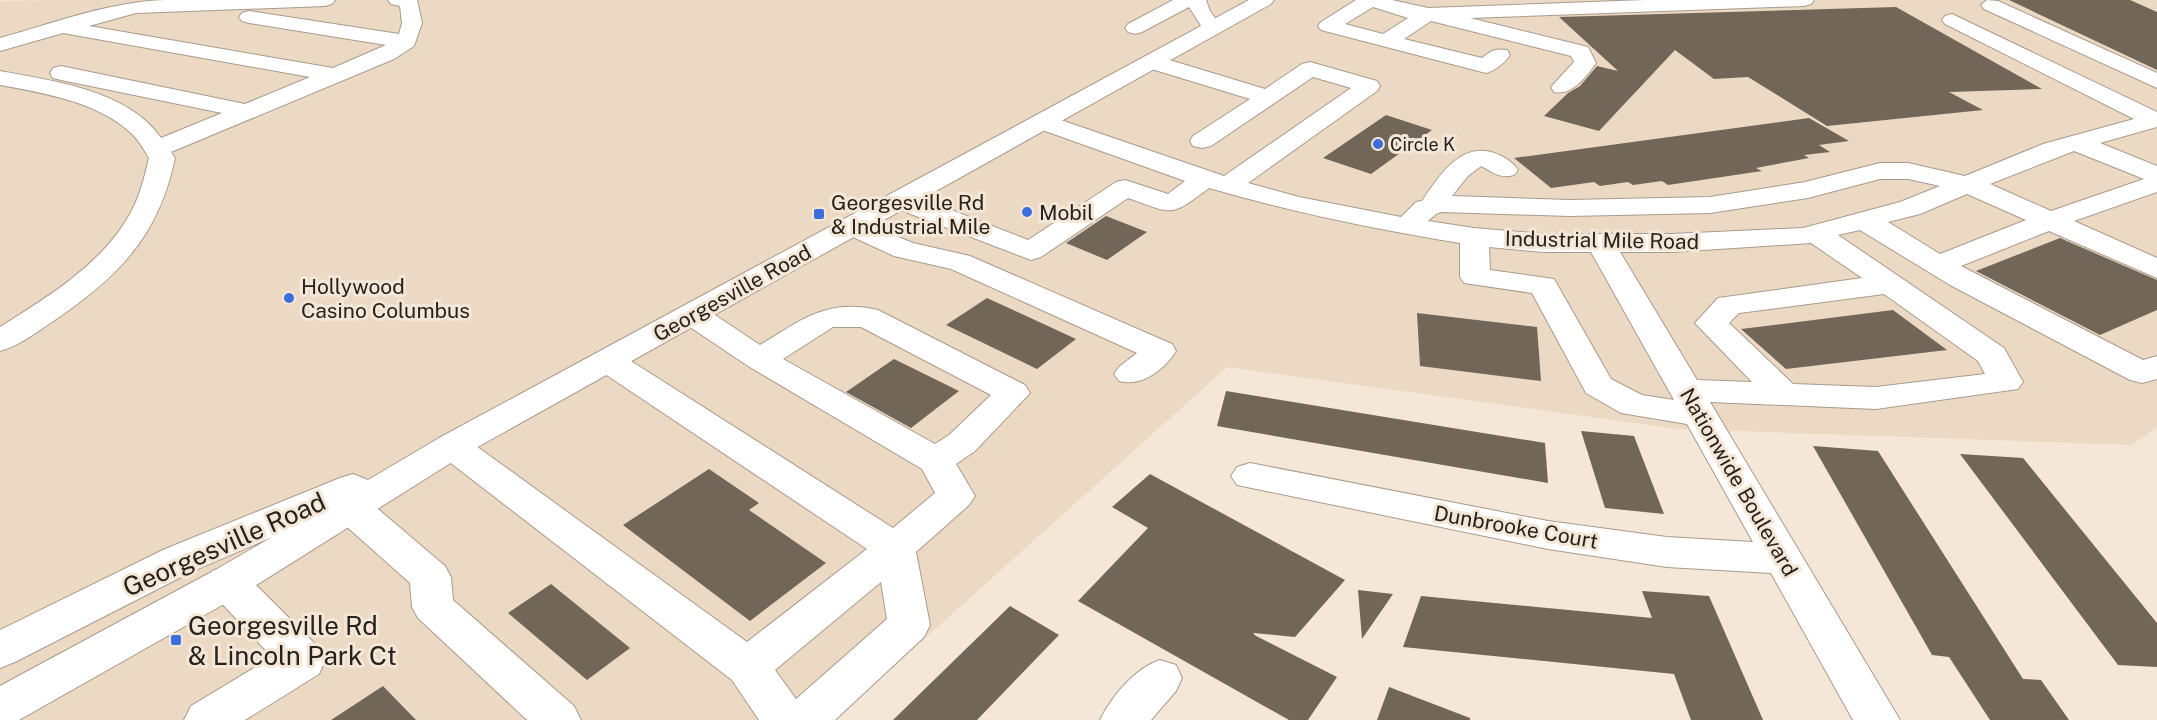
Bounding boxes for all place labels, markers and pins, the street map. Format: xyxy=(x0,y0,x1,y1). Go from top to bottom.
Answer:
place label: Circle K xyxy=(1390,134,1455,155)
marker: Circle K xyxy=(1371,137,1385,151)
place label: Georgesville Rd & Industrial Mile xyxy=(831,190,990,239)
place label: Mobil xyxy=(1039,200,1094,225)
marker: Mobil xyxy=(1020,205,1034,219)
marker: Georgesville Rd & Industrial Mile xyxy=(812,207,826,221)
place label: Hollywood Casino Columbus xyxy=(301,274,470,323)
marker: Hollywood Casino Columbus xyxy=(282,291,296,305)
place label: Georgesville Rd & Lincoln Park Ct xyxy=(188,610,397,671)
marker: Georgesville Rd & Lincoln Park Ct xyxy=(169,633,183,647)

